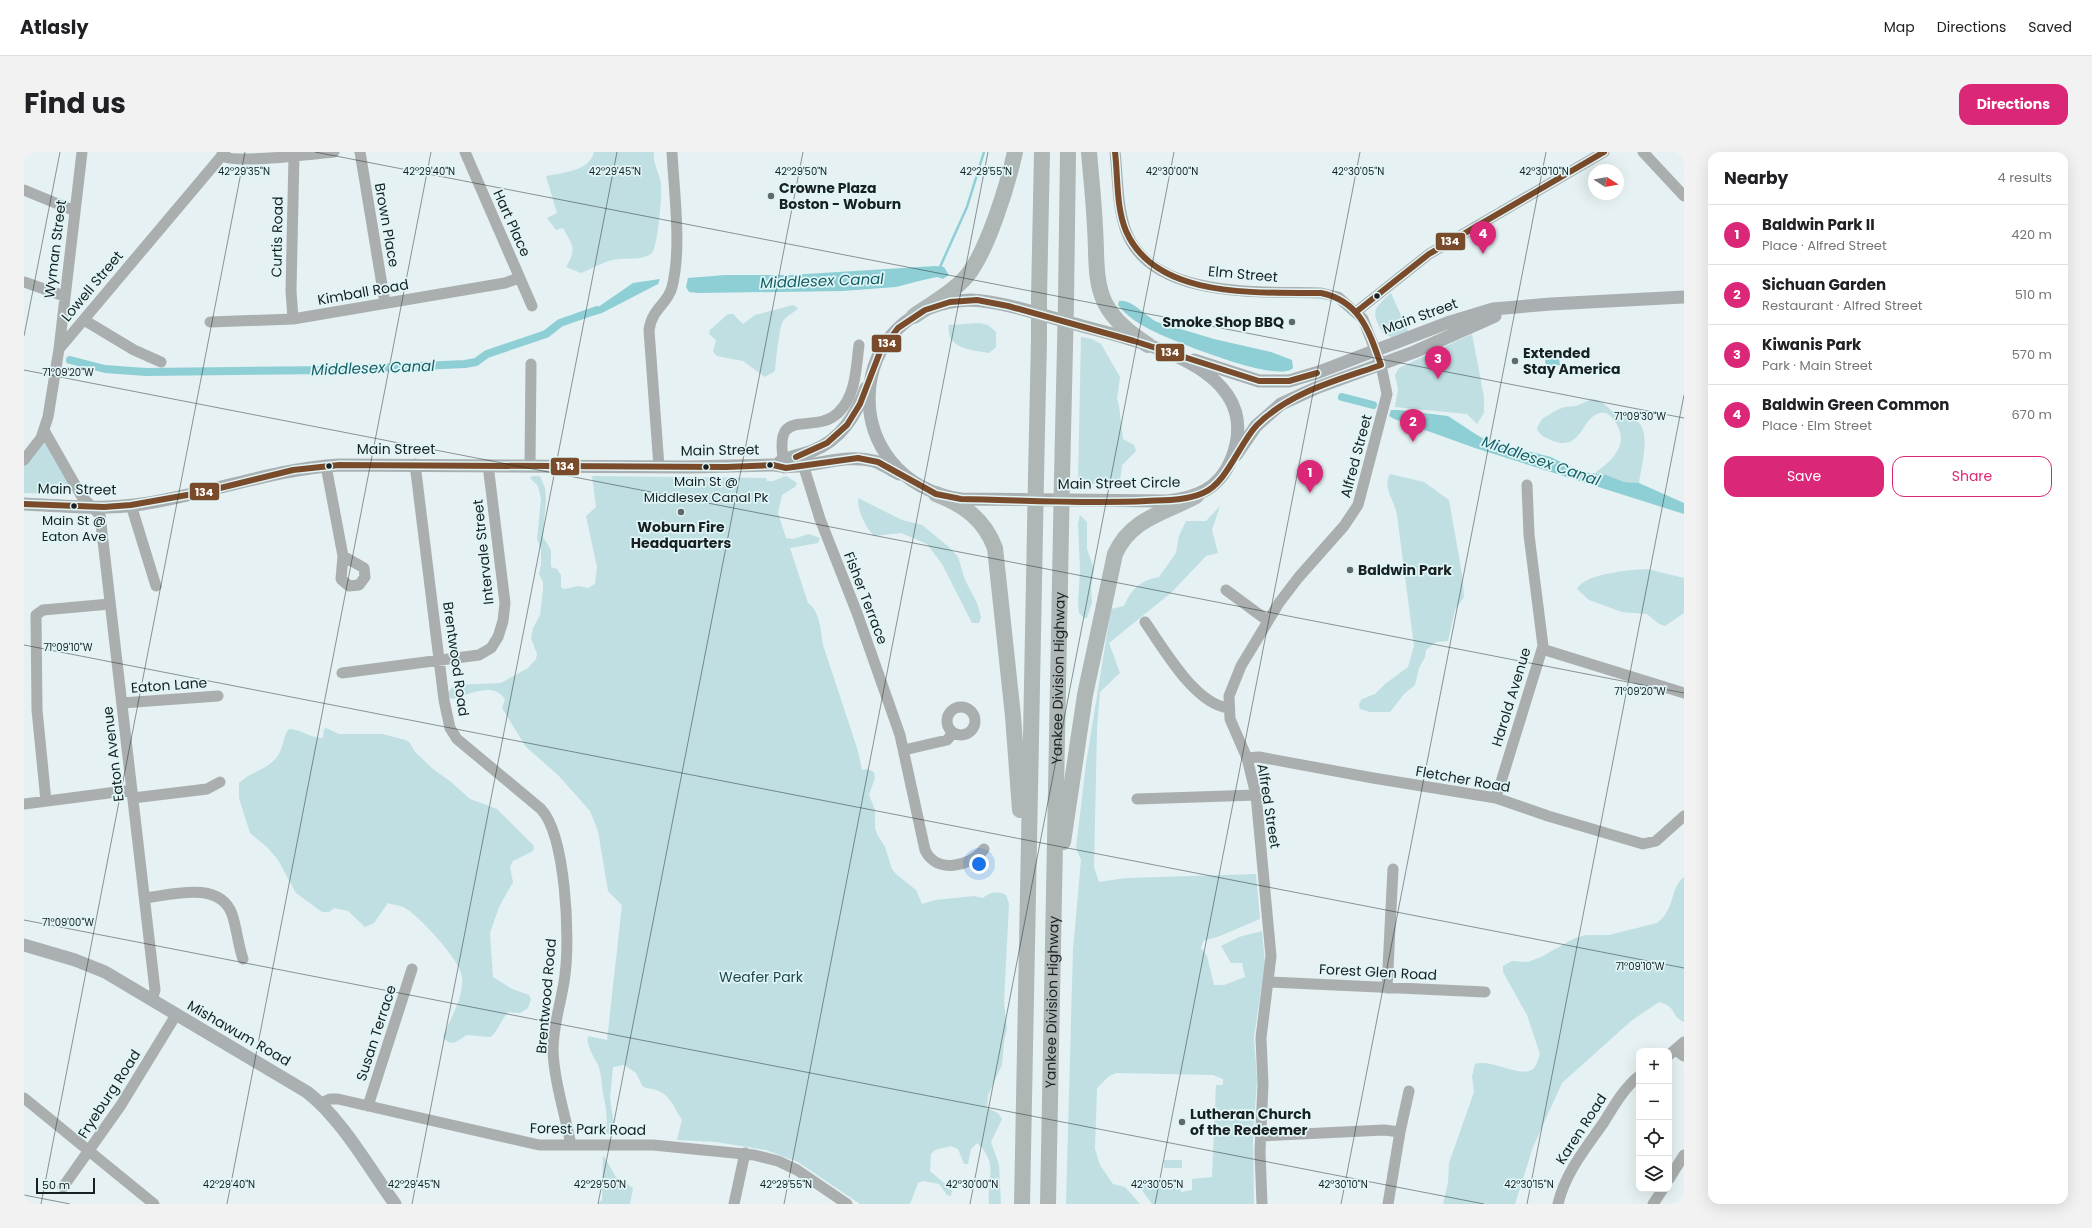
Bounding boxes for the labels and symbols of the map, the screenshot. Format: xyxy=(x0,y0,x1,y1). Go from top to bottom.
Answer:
text: 42°29'35"N xyxy=(218,164,270,179)
text: 42°29'40"N xyxy=(403,164,455,179)
text: 42°29'45"N xyxy=(589,164,641,179)
text: 42°29'50"N xyxy=(775,164,827,179)
text: 42°29'55"N xyxy=(960,164,1012,179)
text: 42°30'00"N xyxy=(1146,164,1198,179)
text: 42°30'05"N xyxy=(1332,164,1384,179)
text: 42°30'10"N xyxy=(1519,164,1569,179)
north arrow xyxy=(1588,164,1624,200)
place label: Crowne Plaza Boston - Woburn xyxy=(779,178,901,214)
street label: Brown Place xyxy=(370,181,404,269)
street label: Hart Place xyxy=(488,186,536,260)
marker: Crowne Plaza Boston - Woburn xyxy=(766,191,776,201)
street label: Curtis Road xyxy=(266,196,288,278)
street label: Wyman Street xyxy=(39,199,71,299)
pin: 4 xyxy=(1470,221,1496,254)
line badge: 134 xyxy=(1435,232,1466,251)
text: 134 xyxy=(1441,233,1460,249)
street label: Lowell Street xyxy=(56,246,128,326)
street label: Elm Street xyxy=(1207,261,1279,287)
water label: Middlesex Canal xyxy=(760,268,885,293)
street label: Kimball Road xyxy=(316,274,410,310)
unlabelled marker xyxy=(1372,291,1382,301)
street label: Main Street xyxy=(1380,293,1460,339)
place label: Smoke Shop BBQ xyxy=(1162,312,1284,332)
marker: Smoke Shop BBQ xyxy=(1287,317,1297,327)
line badge: 134 xyxy=(871,334,902,353)
text: 134 xyxy=(878,335,897,351)
line badge: 134 xyxy=(1155,343,1185,362)
place label: Extended Stay America xyxy=(1523,343,1620,379)
text: 134 xyxy=(1161,344,1180,360)
pin: 3 xyxy=(1425,346,1451,379)
water label: Middlesex Canal xyxy=(311,355,436,380)
marker: Extended Stay America xyxy=(1510,356,1520,366)
text: 71°09'20"W xyxy=(42,365,94,380)
pin: 2 xyxy=(1400,409,1426,442)
text: 71°09'30"W xyxy=(1614,409,1666,424)
street label: Alfred Street xyxy=(1335,412,1377,500)
water label: Middlesex Canal xyxy=(1479,430,1603,491)
street label: Main Street xyxy=(357,439,435,459)
street label: Main Street xyxy=(681,439,759,461)
line badge: 134 xyxy=(550,457,580,476)
text: 134 xyxy=(556,458,575,474)
unlabelled marker xyxy=(765,460,775,470)
pin: 1 xyxy=(1297,460,1323,493)
unlabelled marker xyxy=(324,461,334,471)
marker: Main St @ Middlesex Canal Pk xyxy=(701,462,711,472)
place label: Main St @ Middlesex Canal Pk xyxy=(644,472,769,507)
street label: Main Street Circle xyxy=(1058,472,1181,494)
street label: Main Street xyxy=(38,478,116,500)
line badge: 134 xyxy=(189,482,220,501)
text: 134 xyxy=(195,484,214,500)
street label: Intervale Street xyxy=(468,498,498,606)
marker: Main St @ Eaton Ave xyxy=(69,501,79,511)
marker: Woburn Fire Headquarters xyxy=(676,507,686,517)
place label: Main St @ Eaton Ave xyxy=(42,511,106,546)
place label: Woburn Fire Headquarters xyxy=(631,517,731,553)
street label: Fisher Terrace xyxy=(839,549,893,648)
place label: Baldwin Park xyxy=(1358,560,1452,580)
marker: Baldwin Park xyxy=(1345,565,1355,575)
street label: Yankee Division Highway xyxy=(1046,592,1070,765)
street label: Brentwood Road xyxy=(438,600,474,718)
text: 71°09'10"W xyxy=(43,640,93,655)
street label: Harold Avenue xyxy=(1486,645,1536,749)
street label: Eaton Lane xyxy=(130,672,208,698)
text: 71°09'20"W xyxy=(1614,684,1666,699)
street label: Eaton Avenue xyxy=(97,705,129,803)
street label: Fletcher Road xyxy=(1414,761,1512,797)
street label: Alfred Street xyxy=(1252,762,1286,850)
your location xyxy=(969,854,989,874)
text: 71°09'00"W xyxy=(42,915,94,930)
street label: Yankee Division Highway xyxy=(1040,915,1064,1088)
street label: Brentwood Road xyxy=(531,938,561,1054)
street label: Forest Glen Road xyxy=(1318,959,1438,985)
text: 71°09'10"W xyxy=(1615,959,1665,974)
park label: Weafer Park xyxy=(719,967,804,987)
street label: Susan Terrace xyxy=(351,982,401,1084)
street label: Mishawum Road xyxy=(184,995,294,1071)
street label: Fryeburg Road xyxy=(73,1046,145,1142)
street label: Karen Road xyxy=(1551,1090,1611,1168)
place label: Lutheran Church of the Redeemer xyxy=(1190,1104,1311,1140)
marker: Lutheran Church of the Redeemer xyxy=(1177,1117,1187,1127)
street label: Forest Park Road xyxy=(530,1118,646,1140)
scale bar xyxy=(36,1176,95,1195)
text: 42°29'40"N xyxy=(203,1177,255,1192)
text: 42°29'45"N xyxy=(388,1177,440,1192)
text: 42°29'50"N xyxy=(574,1177,626,1192)
text: 42°29'55"N xyxy=(760,1177,812,1192)
text: 42°30'00"N xyxy=(946,1177,998,1192)
text: 42°30'05"N xyxy=(1131,1177,1183,1192)
text: 42°30'10"N xyxy=(1318,1177,1368,1192)
text: 42°30'15"N xyxy=(1504,1177,1554,1192)

